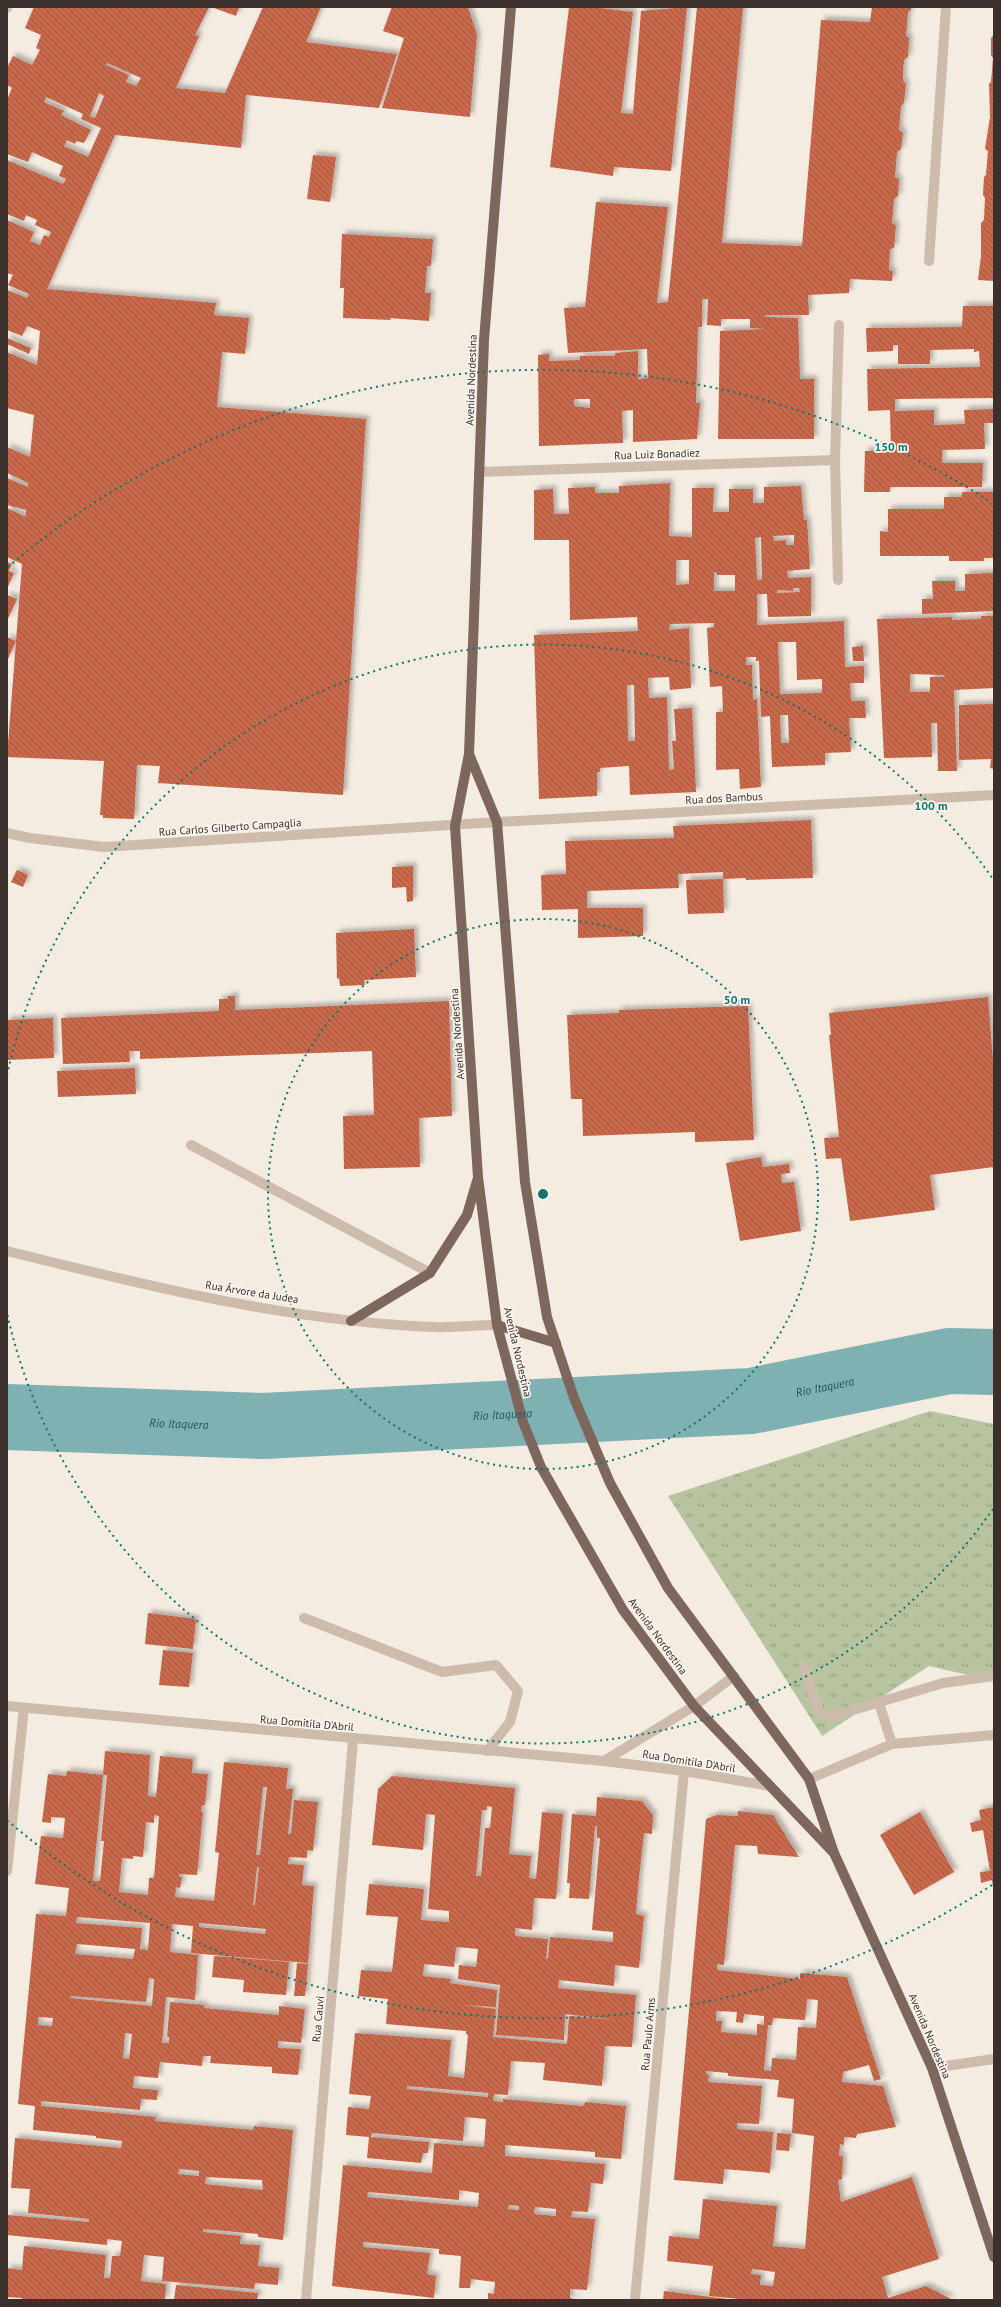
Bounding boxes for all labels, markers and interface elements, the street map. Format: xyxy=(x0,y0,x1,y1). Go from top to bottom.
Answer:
street label: Avenida Nordestina xyxy=(462,334,480,426)
text: 150 m xyxy=(874,439,908,454)
street label: Rua Luiz Bonadiez xyxy=(614,446,700,462)
street label: Rua dos Bambus xyxy=(685,789,763,807)
text: 100 m xyxy=(914,798,948,813)
street label: Rua Carlos Gilberto Campaglia xyxy=(158,815,302,839)
street label: Avenida Nordestina xyxy=(447,988,467,1080)
text: 50 m xyxy=(724,992,750,1007)
centre of rings xyxy=(536,1187,550,1201)
street label: Rua Árvore da Judea xyxy=(204,1278,300,1306)
street label: Avenida Nordestina xyxy=(501,1306,535,1398)
water label: Rio Itaquera xyxy=(794,1373,855,1399)
water label: Rio Itaquera xyxy=(472,1405,533,1423)
water label: Rio Itaquera xyxy=(149,1415,209,1432)
street label: Avenida Nordestina xyxy=(625,1595,691,1677)
street label: Rua Domitila D'Abril xyxy=(260,1712,355,1734)
street label: Rua Domitila D'Abril xyxy=(641,1747,737,1775)
street label: Avenida Nordestina xyxy=(906,1991,954,2081)
street label: Rua Cauvi xyxy=(309,1995,327,2043)
street label: Rua Paulo Arms xyxy=(638,1996,658,2071)

